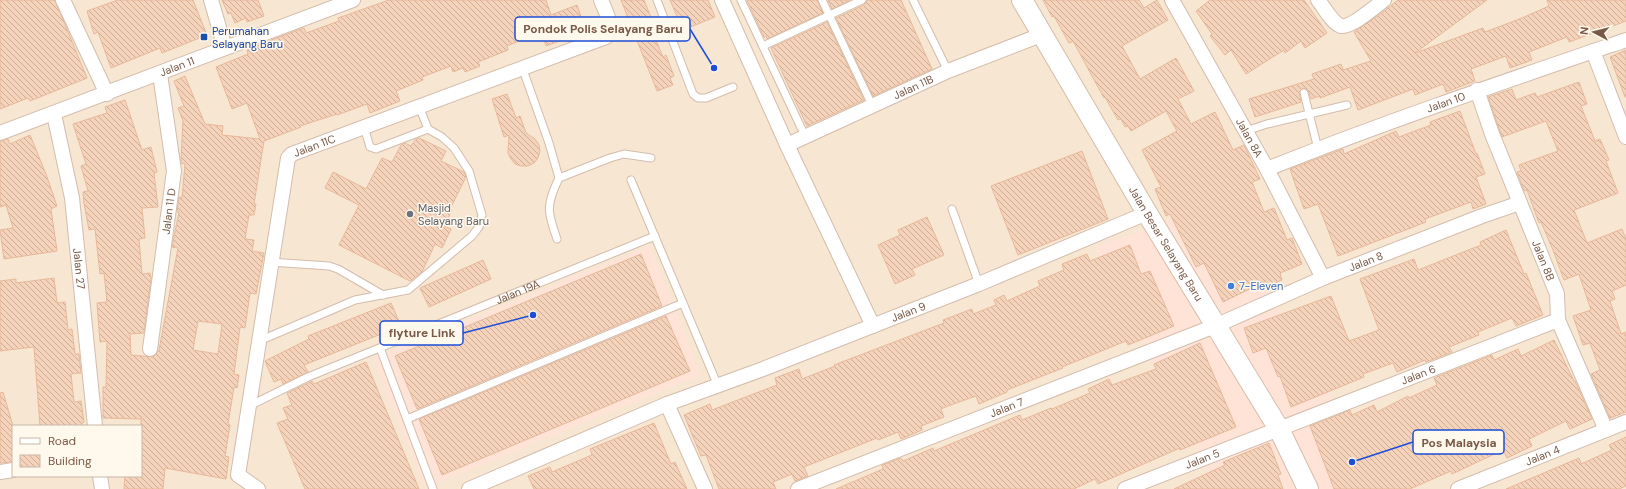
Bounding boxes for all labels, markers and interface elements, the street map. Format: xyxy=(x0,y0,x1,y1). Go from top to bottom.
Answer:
north arrow xyxy=(1574,12,1614,52)
callout: Pondok Polis Selayang Baru xyxy=(515,17,690,41)
text: Pondok Polis Selayang Baru xyxy=(523,21,683,37)
place label: Perumahan Selayang Baru xyxy=(212,24,283,51)
text: N xyxy=(1577,26,1592,36)
marker: Perumahan Selayang Baru xyxy=(199,32,209,42)
street label: Jalan 11 xyxy=(158,53,196,79)
street label: Jalan 11B xyxy=(891,72,936,102)
street label: Jalan 10 xyxy=(1425,89,1467,116)
street label: Jalan 8A xyxy=(1233,116,1266,160)
street label: Jalan 11C xyxy=(291,131,338,160)
street label: Jalan Besar Selayang Baru xyxy=(1126,184,1206,304)
street label: Jalan 11 D xyxy=(159,187,179,235)
place label: Masjid Selayang Baru xyxy=(418,201,489,228)
marker: Masjid Selayang Baru xyxy=(405,209,415,219)
street label: Jalan 8B xyxy=(1529,238,1558,283)
street label: Jalan 27 xyxy=(70,248,88,290)
street label: Jalan 8 xyxy=(1347,248,1385,274)
street label: Jalan 19A xyxy=(494,277,542,307)
place label: 7-Eleven xyxy=(1239,279,1283,293)
marker: 7-Eleven xyxy=(1226,281,1236,291)
street label: Jalan 9 xyxy=(889,299,928,325)
callout: flyture Link xyxy=(380,321,463,345)
text: flyture Link xyxy=(389,325,455,341)
street label: Jalan 6 xyxy=(1399,361,1438,388)
street label: Jalan 7 xyxy=(988,394,1026,420)
legend xyxy=(12,425,142,477)
callout: Pos Malaysia xyxy=(1413,430,1504,454)
text: Road xyxy=(48,433,76,449)
text: Pos Malaysia xyxy=(1422,435,1496,451)
street label: Jalan 4 xyxy=(1523,442,1562,468)
street label: Jalan 5 xyxy=(1183,446,1222,472)
text: Building xyxy=(48,453,92,469)

